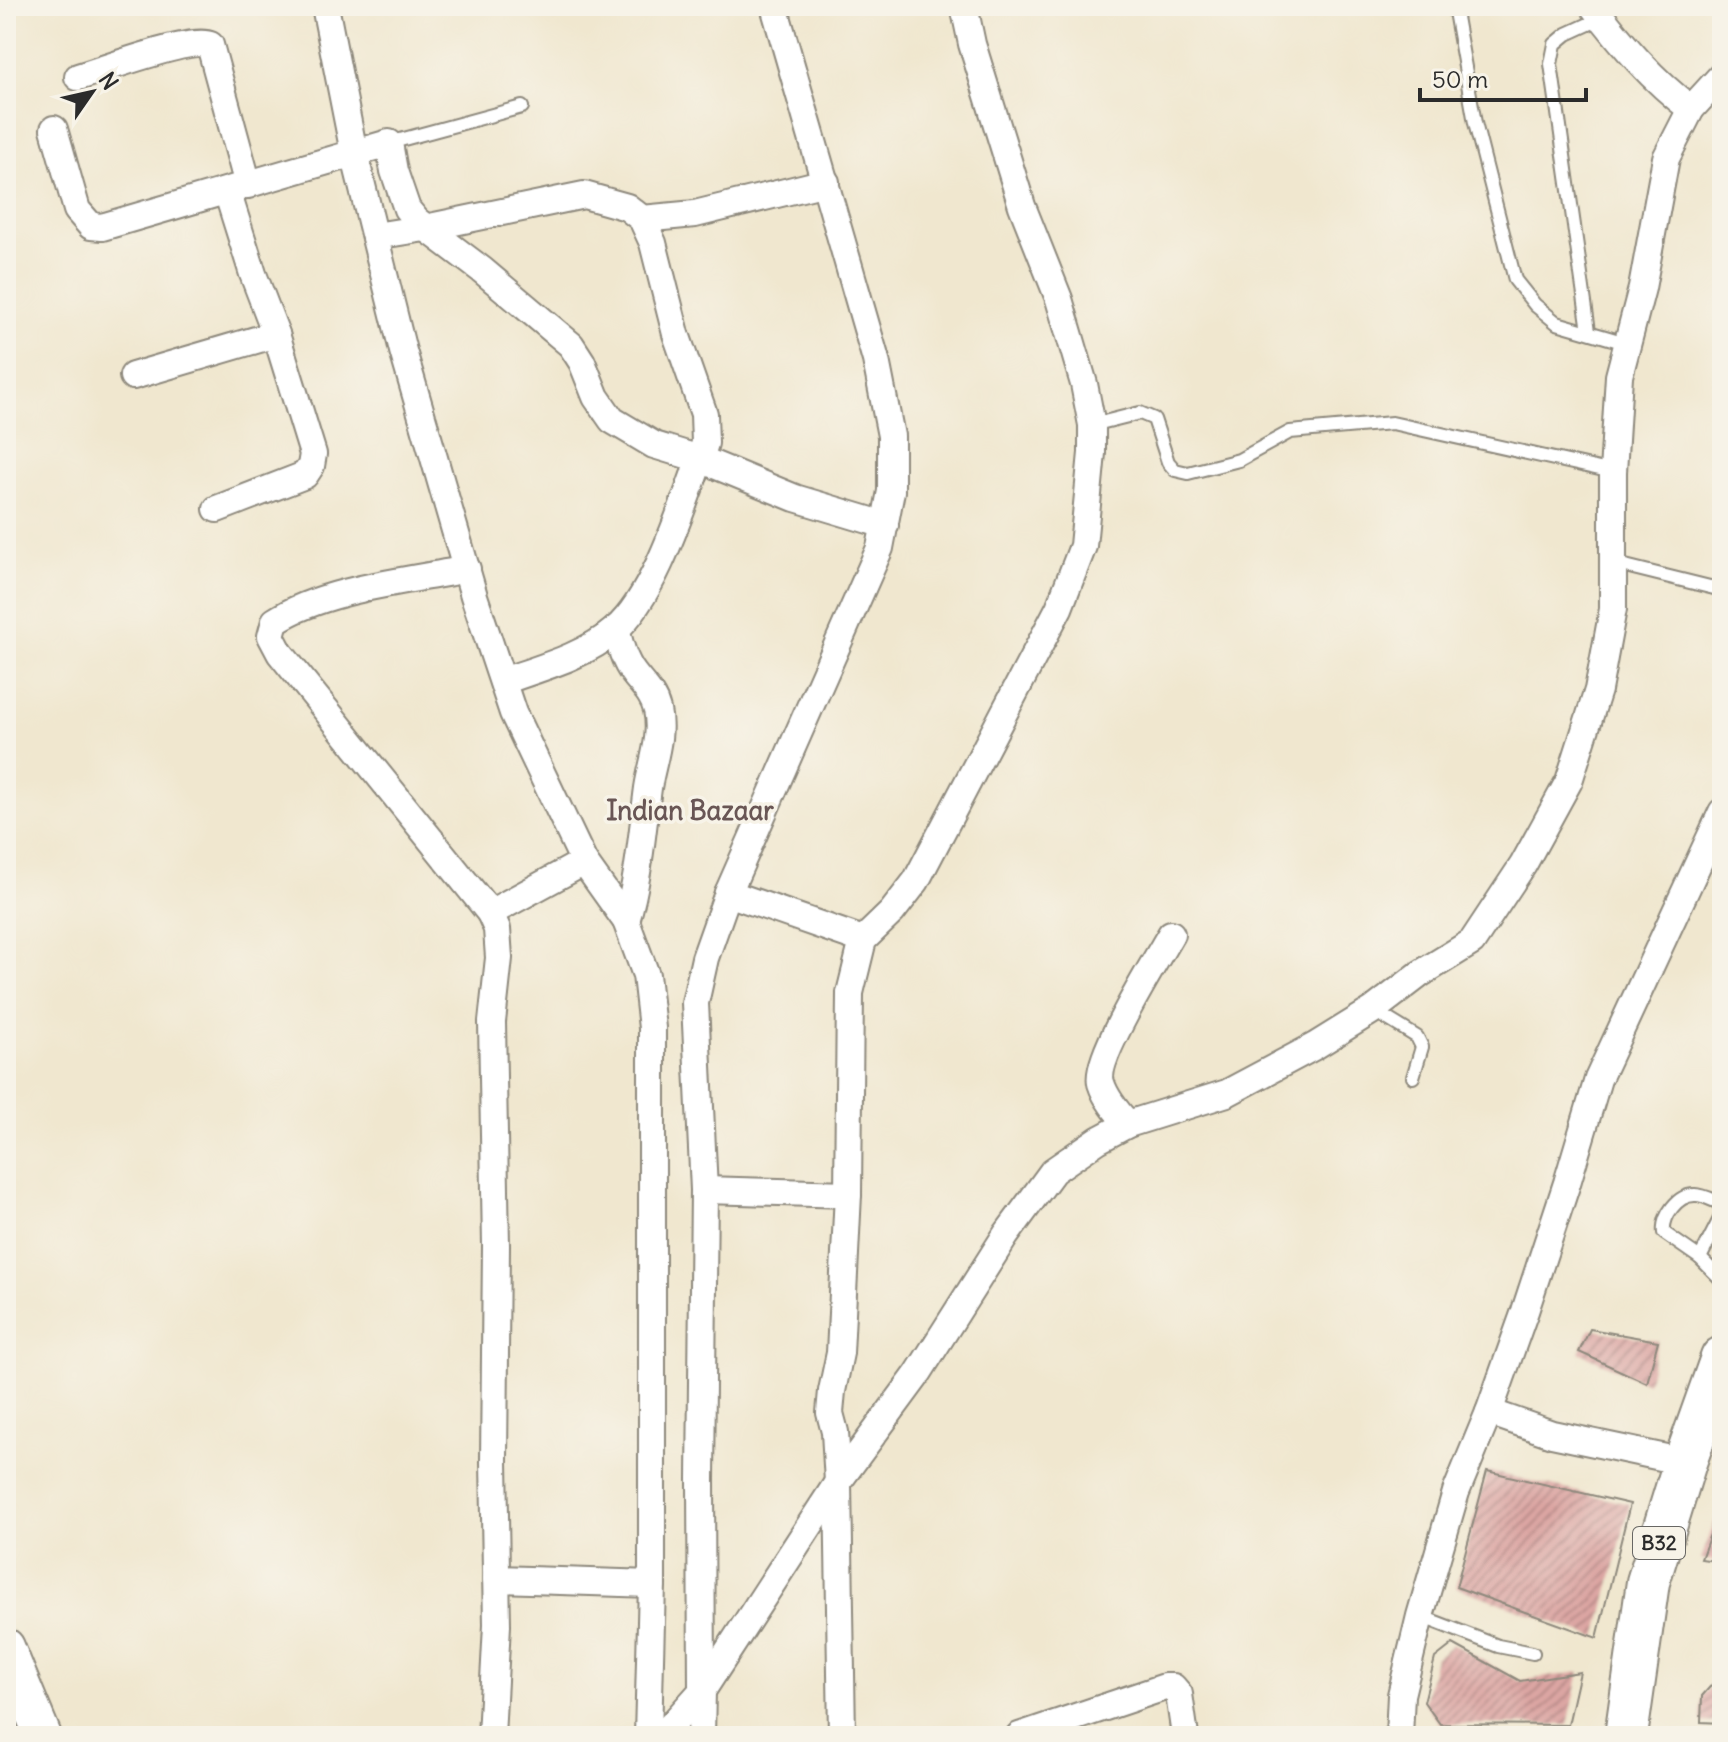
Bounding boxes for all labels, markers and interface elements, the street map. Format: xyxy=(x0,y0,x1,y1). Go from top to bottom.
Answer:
north arrow xyxy=(52,52,132,132)
scale bar xyxy=(1420,52,1586,102)
text: 50 m xyxy=(1432,64,1488,94)
text: N xyxy=(93,67,124,95)
district label: Indian Bazaar xyxy=(606,794,774,827)
road number: B32 xyxy=(1633,1527,1685,1559)

